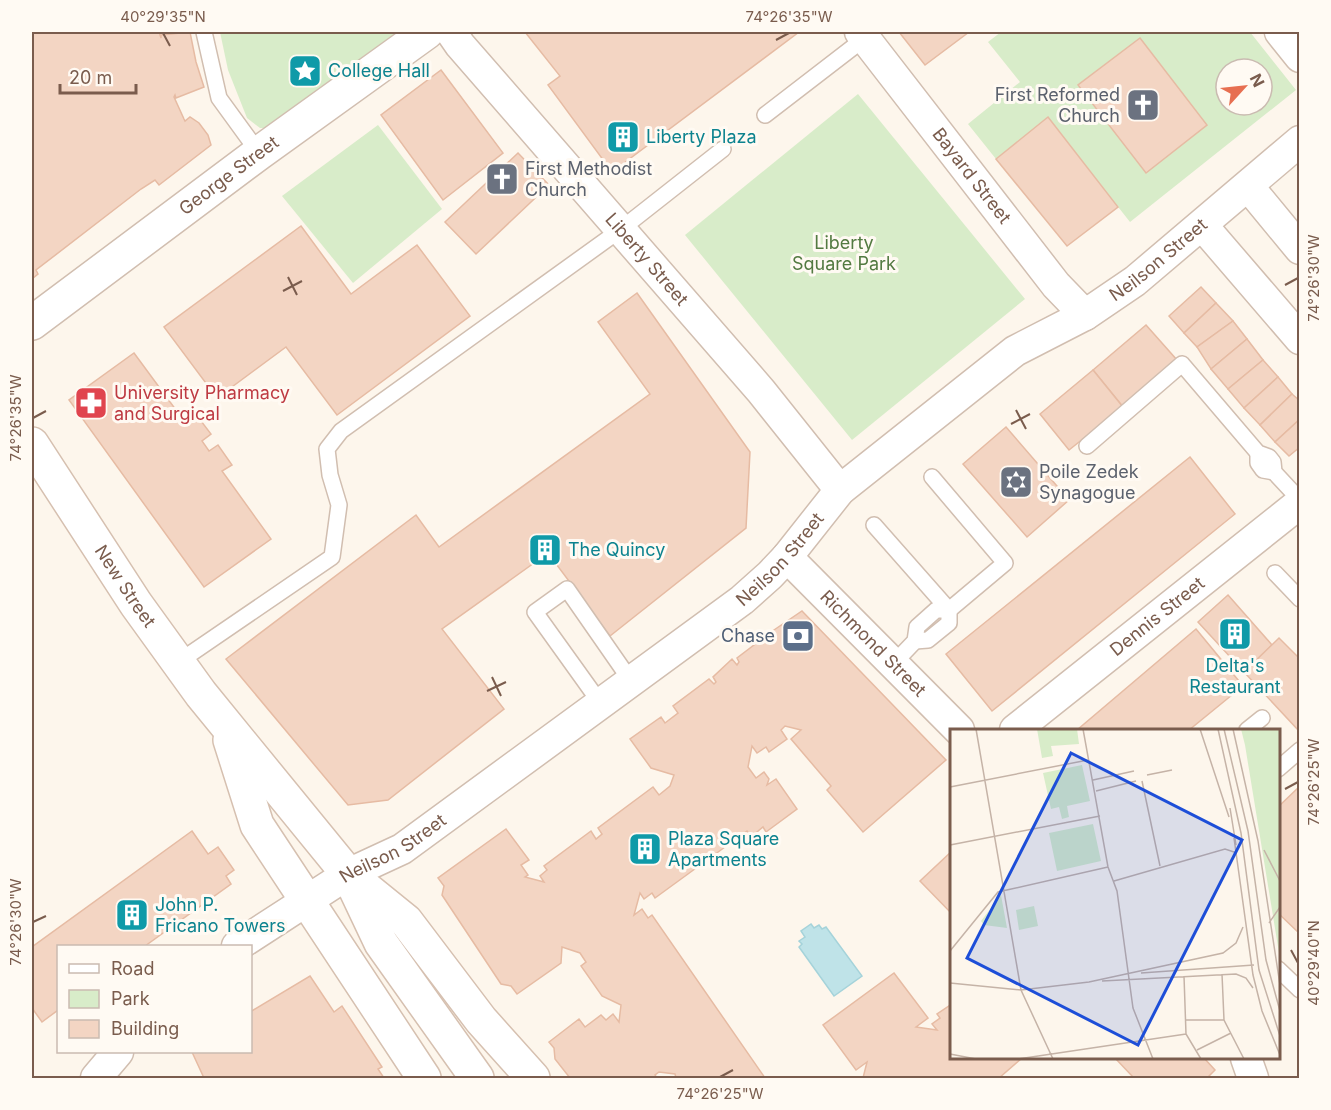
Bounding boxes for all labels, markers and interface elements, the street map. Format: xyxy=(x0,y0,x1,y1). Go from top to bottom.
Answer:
text: 40°29'35"N xyxy=(120,7,206,26)
text: 74°26'35"W xyxy=(746,7,833,26)
place icon: College Hall xyxy=(287,53,323,89)
scale bar xyxy=(60,57,136,95)
north arrow xyxy=(1214,57,1274,117)
place label: College Hall xyxy=(328,60,430,81)
text: 20 m xyxy=(69,67,112,88)
text: N xyxy=(1246,70,1269,90)
place label: First Reformed Church xyxy=(995,84,1120,126)
church icon: First Reformed Church xyxy=(1125,87,1161,123)
building icon: Liberty Plaza xyxy=(605,119,641,155)
street label: Bayard Street xyxy=(928,124,1015,228)
place label: Liberty Plaza xyxy=(646,126,757,147)
street label: George Street xyxy=(175,131,283,219)
place label: First Methodist Church xyxy=(525,158,652,200)
church icon: First Methodist Church xyxy=(484,161,520,197)
street label: Liberty Street xyxy=(601,209,693,310)
street label: Neilson Street xyxy=(1105,214,1211,305)
park label: Liberty Square Park xyxy=(792,232,896,274)
text: 74°26'30"W xyxy=(1304,234,1323,322)
text: 74°26'35"W xyxy=(6,374,25,461)
place label: University Pharmacy and Surgical xyxy=(114,382,290,424)
pharmacy icon: University Pharmacy and Surgical xyxy=(73,385,109,421)
place label: Poile Zedek Synagogue xyxy=(1039,461,1139,503)
synagogue icon: Poile Zedek Synagogue xyxy=(998,464,1034,500)
street label: Neilson Street xyxy=(732,508,828,610)
building icon: The Quincy xyxy=(527,532,563,568)
place label: The Quincy xyxy=(568,539,665,560)
street label: New Street xyxy=(91,541,160,631)
street label: Dennis Street xyxy=(1106,572,1208,660)
street label: Richmond Street xyxy=(816,586,931,701)
building icon: Delta's Restaurant xyxy=(1217,616,1253,652)
bank icon: Chase xyxy=(780,618,816,654)
place label: Chase xyxy=(721,625,775,646)
place label: Delta's Restaurant xyxy=(1189,655,1281,697)
inset map xyxy=(950,729,1280,1059)
text: 74°26'25"W xyxy=(1304,738,1323,825)
street label: Neilson Street xyxy=(335,809,450,887)
place label: Plaza Square Apartments xyxy=(668,828,779,870)
building icon: Plaza Square Apartments xyxy=(627,831,663,867)
text: 74°26'30"W xyxy=(6,878,25,966)
place label: John P. Fricano Towers xyxy=(155,894,285,936)
building icon: John P. Fricano Towers xyxy=(114,897,150,933)
text: 40°29'40"N xyxy=(1304,920,1323,1006)
legend xyxy=(57,945,252,1053)
text: Road xyxy=(111,958,154,979)
text: Park xyxy=(111,988,150,1009)
text: Building xyxy=(111,1018,179,1039)
text: 74°26'25"W xyxy=(677,1084,764,1103)

